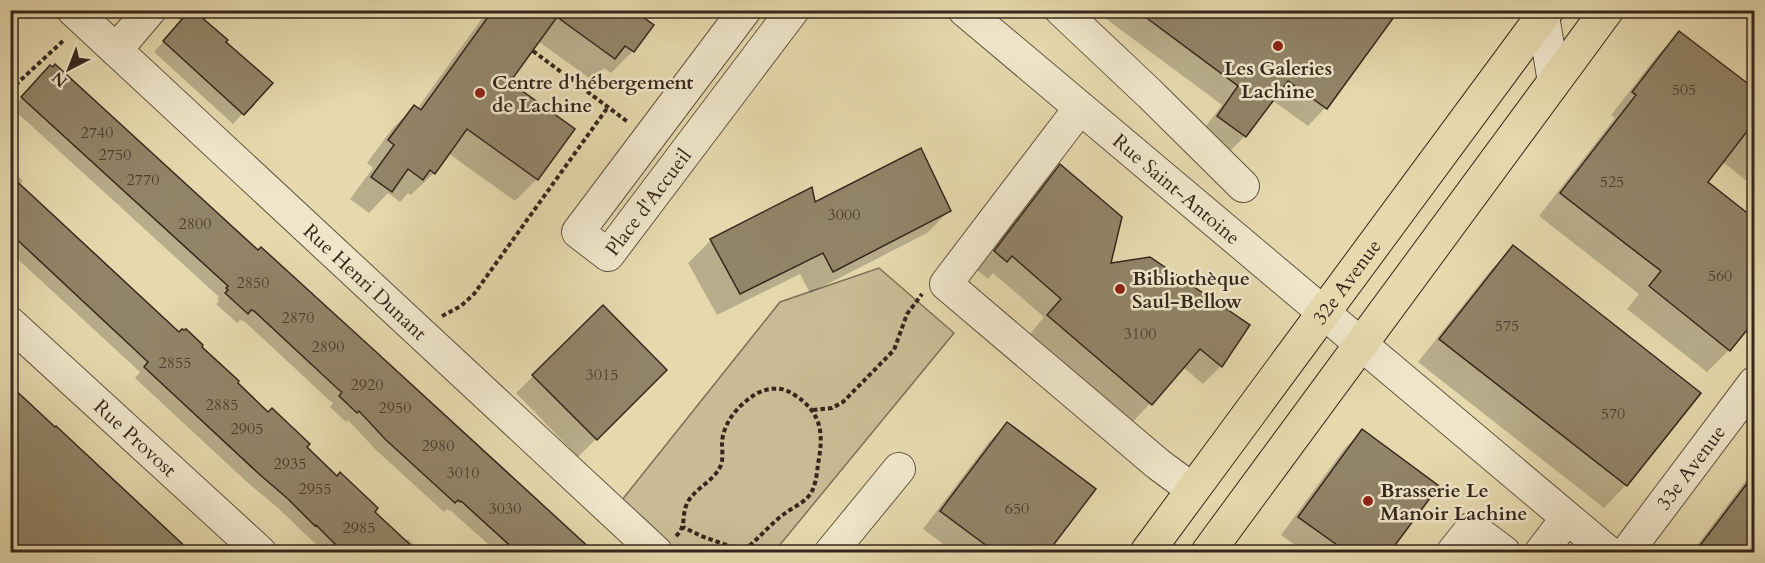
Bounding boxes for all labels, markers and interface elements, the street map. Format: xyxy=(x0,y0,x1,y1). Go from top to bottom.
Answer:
north arrow xyxy=(39,39,99,99)
marker: Les Galeries Lachine xyxy=(1271,39,1285,53)
place label: Les Galeries Lachine xyxy=(1224,55,1332,105)
text: N xyxy=(47,67,72,92)
place label: Centre d'hébergement de Lachine xyxy=(492,69,693,119)
house number: 505 xyxy=(1672,79,1696,101)
marker: Centre d'hébergement de Lachine xyxy=(473,86,487,100)
house number: 2740 xyxy=(81,122,113,144)
street label: Rue Saint-Antoine xyxy=(1107,127,1246,251)
street label: Place d'Accueil xyxy=(599,143,697,261)
house number: 2750 xyxy=(99,144,131,166)
house number: 2770 xyxy=(127,169,159,191)
house number: 525 xyxy=(1600,171,1624,193)
house number: 3000 xyxy=(828,204,860,226)
house number: 2800 xyxy=(179,213,211,235)
street label: Rue Henri Dunant xyxy=(298,217,433,346)
street label: 32e Avenue xyxy=(1306,233,1387,330)
place label: Bibliothèque Saul-Bellow xyxy=(1132,265,1250,315)
house number: 560 xyxy=(1708,265,1732,287)
house number: 2850 xyxy=(237,272,269,294)
marker: Bibliothèque Saul-Bellow xyxy=(1113,282,1127,296)
house number: 2870 xyxy=(282,307,314,329)
house number: 575 xyxy=(1495,315,1519,337)
house number: 3100 xyxy=(1124,323,1156,345)
house number: 2890 xyxy=(312,336,344,358)
house number: 2855 xyxy=(159,352,191,374)
house number: 3015 xyxy=(586,364,618,386)
house number: 2920 xyxy=(351,374,383,396)
street label: Rue Provost xyxy=(88,393,183,483)
house number: 2885 xyxy=(206,394,238,416)
house number: 2950 xyxy=(379,397,411,419)
house number: 570 xyxy=(1601,403,1625,425)
house number: 2905 xyxy=(231,418,263,440)
street label: 33e Avenue xyxy=(1650,419,1731,515)
house number: 2980 xyxy=(422,435,454,457)
house number: 2935 xyxy=(274,453,306,475)
house number: 3010 xyxy=(447,462,479,484)
place label: Brasserie Le Manoir Lachine xyxy=(1380,477,1528,527)
house number: 2955 xyxy=(299,478,331,500)
marker: Brasserie Le Manoir Lachine xyxy=(1361,494,1375,508)
house number: 3030 xyxy=(489,498,521,520)
house number: 650 xyxy=(1005,498,1029,520)
house number: 2985 xyxy=(343,517,375,539)

